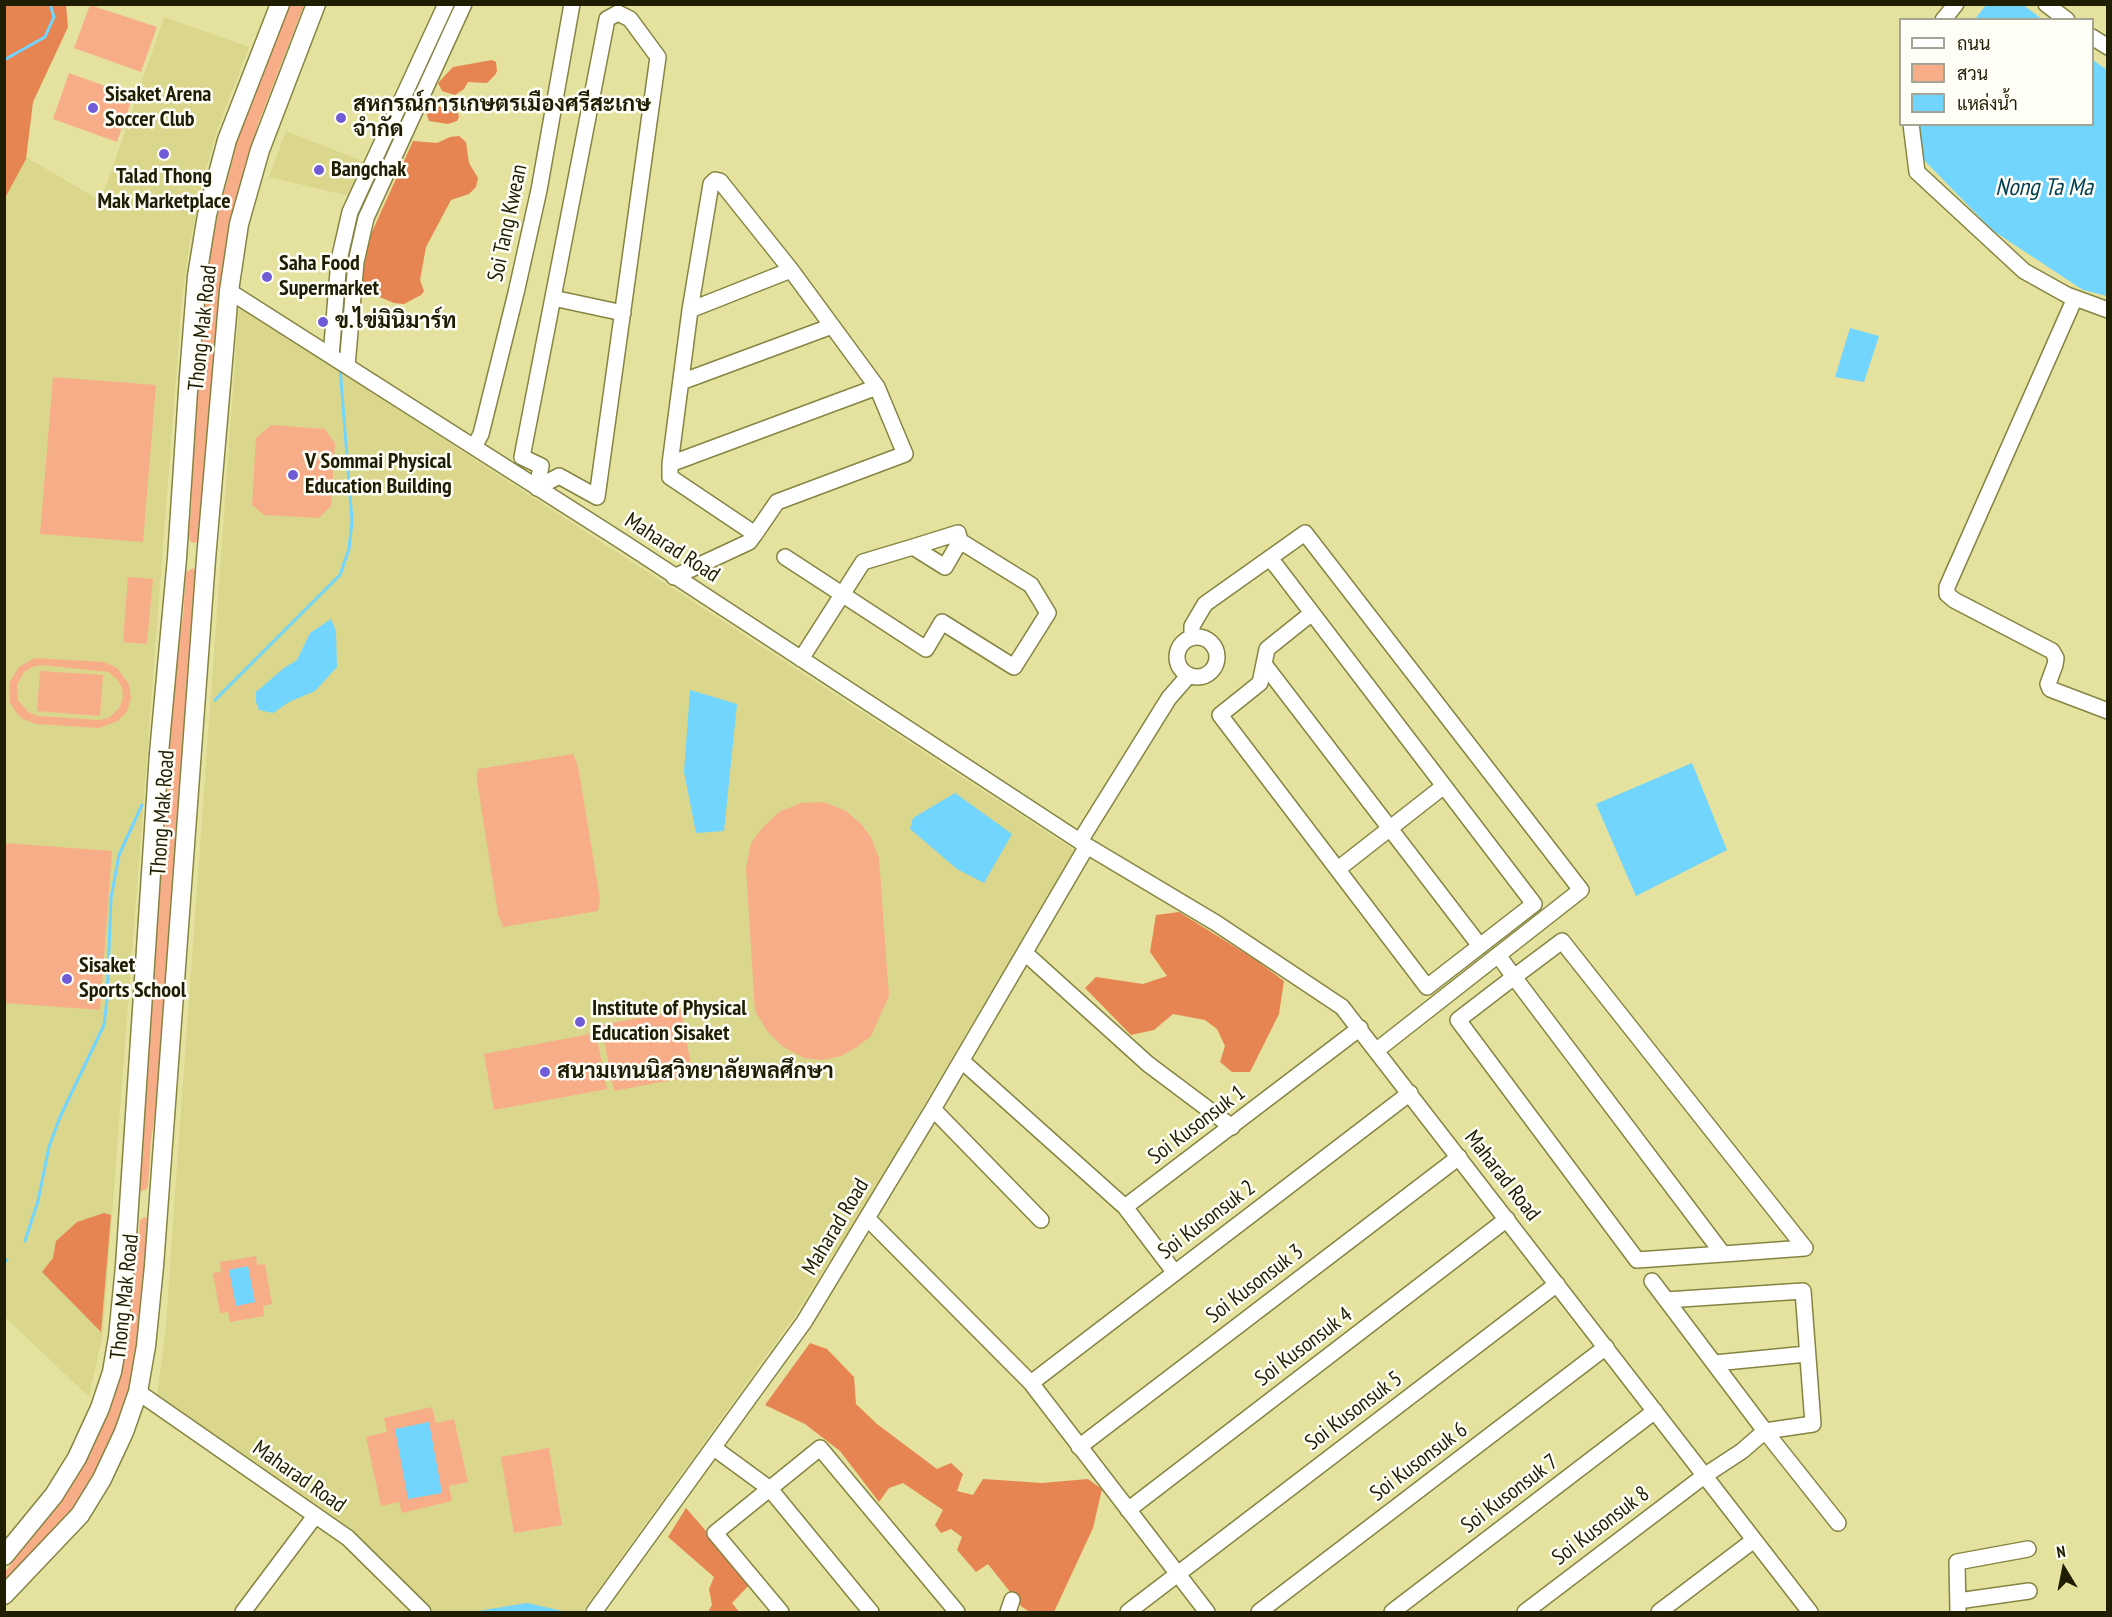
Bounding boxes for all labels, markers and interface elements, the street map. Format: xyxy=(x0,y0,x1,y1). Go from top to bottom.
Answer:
legend xyxy=(1899,18,2094,126)
text: ถนน xyxy=(1957,32,1990,55)
text: สวน xyxy=(1957,62,1988,85)
place label: Sisaket Arena Soccer Club xyxy=(105,82,211,134)
place label: สหกรณ์การเกษตรเมืองศรีสะเกษ จำกัด xyxy=(353,92,651,144)
text: แหล่งน้ำ xyxy=(1957,92,2018,115)
marker: Sisaket Arena Soccer Club xyxy=(86,101,100,115)
marker: สหกรณ์การเกษตรเมืองศรีสะเกษ จำกัด xyxy=(334,111,348,125)
marker: Talad Thong Mak Marketplace xyxy=(157,147,171,161)
place label: Bangchak xyxy=(331,157,406,183)
street label: Soi Tang Kwean xyxy=(483,162,533,284)
marker: Bangchak xyxy=(312,163,326,177)
place label: Talad Thong Mak Marketplace xyxy=(97,164,231,216)
water label: Nong Ta Ma xyxy=(1995,174,2093,202)
place label: Saha Food Supermarket xyxy=(279,251,379,302)
street label: Thong Mak Road xyxy=(183,264,223,392)
marker: Saha Food Supermarket xyxy=(260,270,274,284)
place label: ข.ไข่มินิมาร์ท xyxy=(335,309,456,335)
marker: ข.ไข่มินิมาร์ท xyxy=(316,315,330,329)
place label: V Sommai Physical Education Building xyxy=(305,449,452,500)
marker: V Sommai Physical Education Building xyxy=(286,468,300,482)
street label: Maharad Road xyxy=(620,508,724,588)
street label: Thong Mak Road xyxy=(145,749,181,877)
place label: Sisaket Sports School xyxy=(79,953,186,1004)
marker: Sisaket Sports School xyxy=(60,972,74,986)
place label: Institute of Physical Education Sisaket xyxy=(592,996,747,1048)
marker: Institute of Physical Education Sisaket xyxy=(573,1015,587,1029)
place label: สนามเทนนิสวิทยาลัยพลศึกษา xyxy=(557,1059,834,1085)
marker: สนามเทนนิสวิทยาลัยพลศึกษา xyxy=(538,1065,552,1079)
street label: Soi Kusonsuk 1 xyxy=(1143,1080,1251,1170)
street label: Maharad Road xyxy=(1458,1125,1546,1227)
street label: Maharad Road xyxy=(797,1174,875,1280)
street label: Soi Kusonsuk 2 xyxy=(1153,1175,1261,1265)
street label: Thong Mak Road xyxy=(105,1233,145,1361)
street label: Soi Kusonsuk 3 xyxy=(1201,1239,1309,1329)
street label: Soi Kusonsuk 4 xyxy=(1250,1302,1358,1392)
street label: Soi Kusonsuk 5 xyxy=(1300,1366,1408,1456)
street label: Soi Kusonsuk 6 xyxy=(1365,1417,1473,1507)
street label: Maharad Road xyxy=(247,1435,351,1519)
street label: Soi Kusonsuk 7 xyxy=(1456,1449,1564,1539)
street label: Soi Kusonsuk 8 xyxy=(1547,1481,1655,1571)
north arrow xyxy=(2034,1539,2094,1599)
text: N xyxy=(2055,1541,2067,1562)

